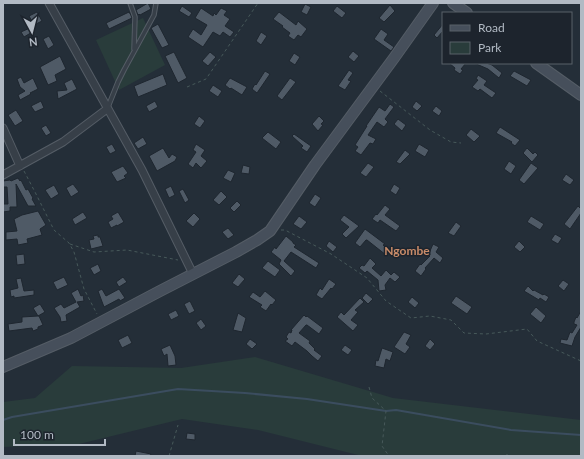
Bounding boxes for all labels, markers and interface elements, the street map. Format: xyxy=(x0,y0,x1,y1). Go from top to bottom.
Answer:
north arrow xyxy=(12,12,52,52)
legend xyxy=(442,12,572,64)
text: Road xyxy=(478,20,505,35)
text: N xyxy=(28,35,38,49)
text: Park xyxy=(478,40,502,55)
district label: Ngombe xyxy=(384,243,430,258)
scale bar xyxy=(14,421,105,447)
text: 100 m xyxy=(20,427,54,442)

